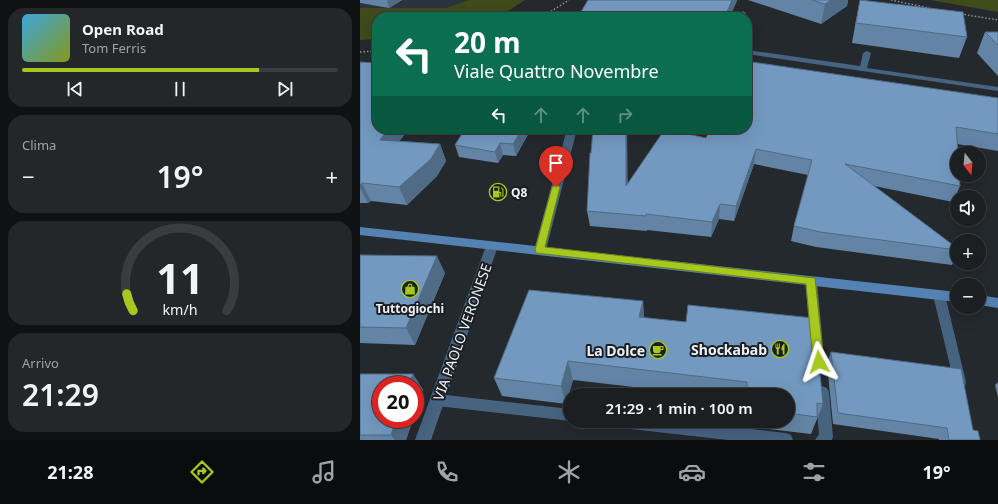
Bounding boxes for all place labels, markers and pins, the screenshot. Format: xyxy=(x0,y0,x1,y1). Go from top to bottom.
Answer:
pin xyxy=(539,146,573,187)
fuel station icon: Q8 xyxy=(488,182,508,202)
place label: Q8 xyxy=(511,184,527,201)
shop icon: Tuttogiochi xyxy=(400,279,420,299)
place label: Tuttogiochi xyxy=(376,300,444,317)
restaurant icon: Shockabab xyxy=(770,339,790,359)
cafe icon: La Dolce xyxy=(648,340,668,360)
place label: Shockabab xyxy=(691,340,767,359)
place label: La Dolce xyxy=(586,341,645,360)

